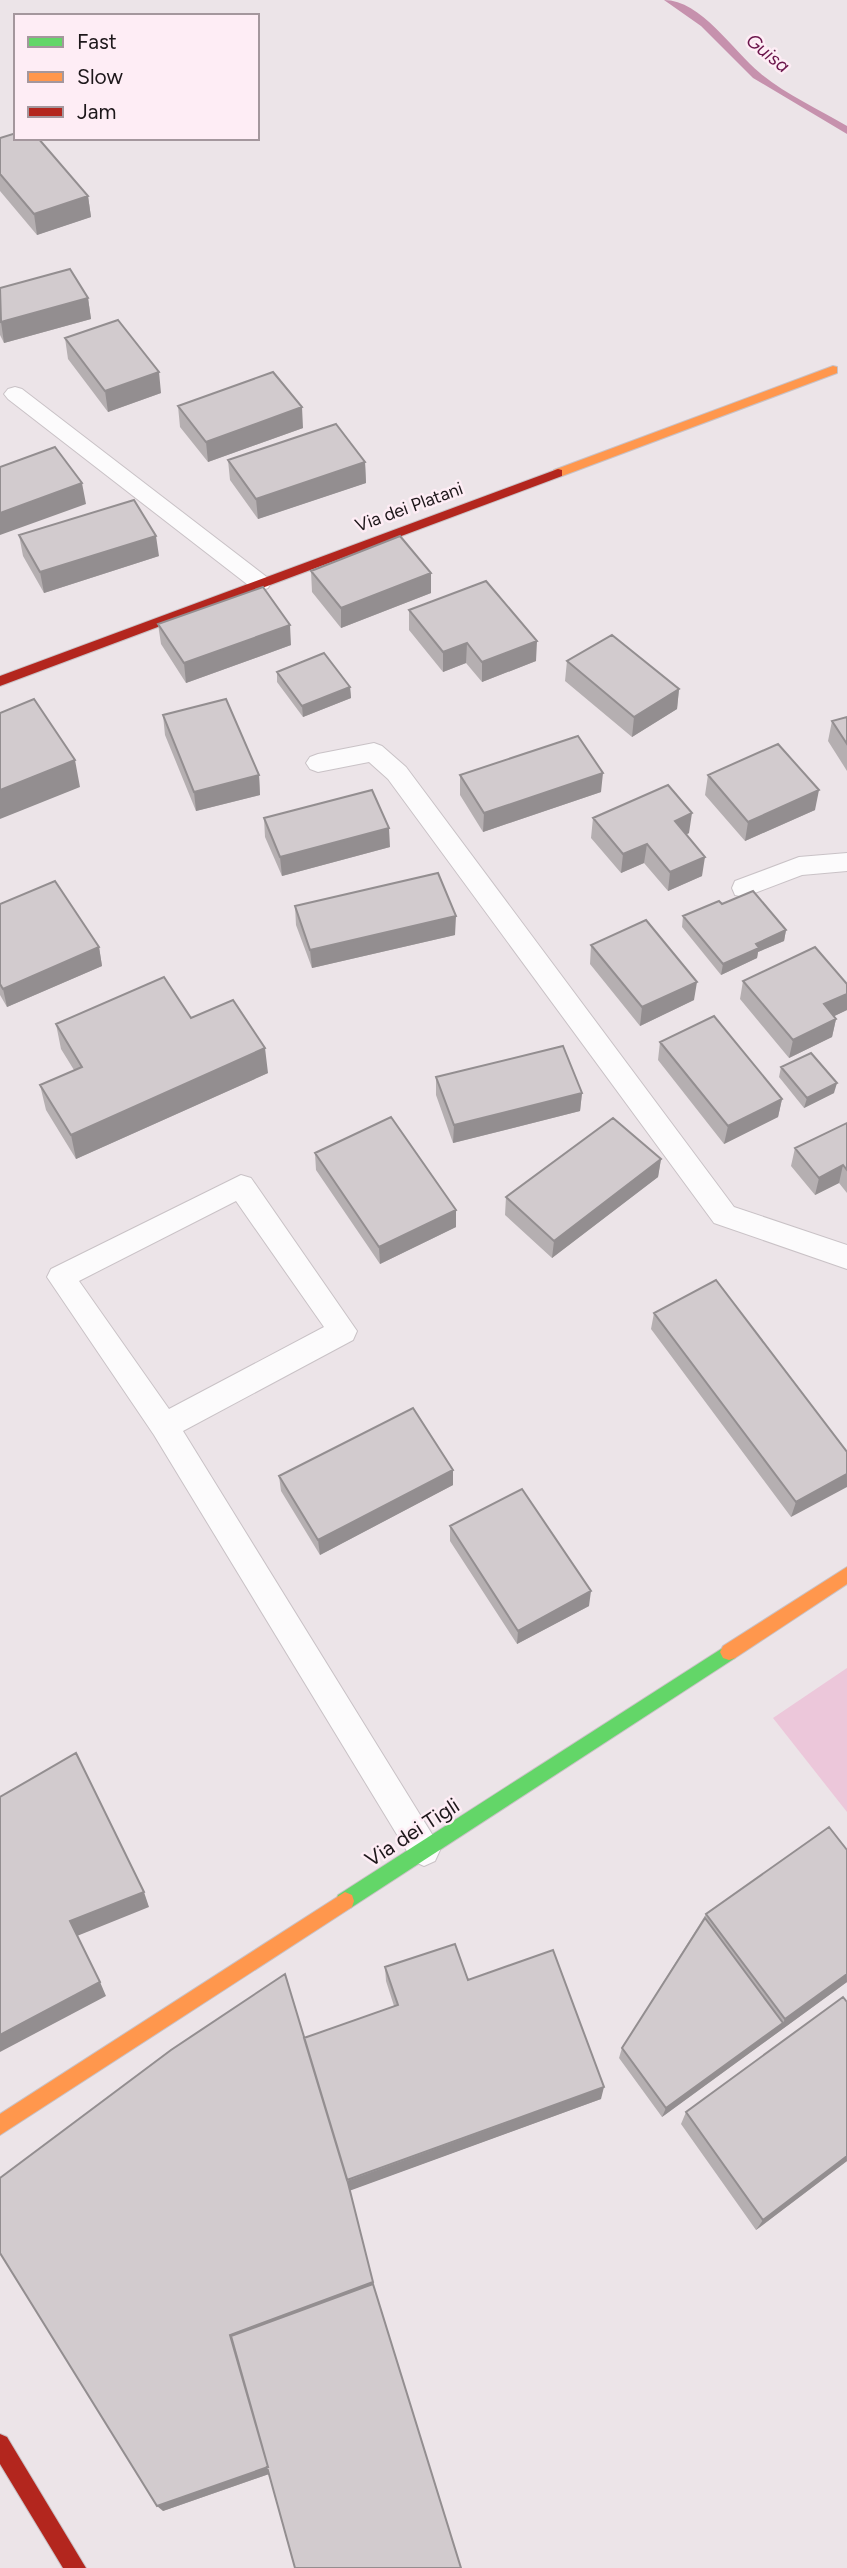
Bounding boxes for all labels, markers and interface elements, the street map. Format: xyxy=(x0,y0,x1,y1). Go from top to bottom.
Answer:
legend xyxy=(14,14,259,140)
water label: Guisa xyxy=(742,28,794,78)
text: Fast xyxy=(77,29,117,54)
text: Slow xyxy=(77,64,123,89)
text: Jam xyxy=(77,99,116,124)
street label: Via dei Platani xyxy=(352,477,466,537)
street label: Via dei Tigli xyxy=(360,1792,464,1872)

